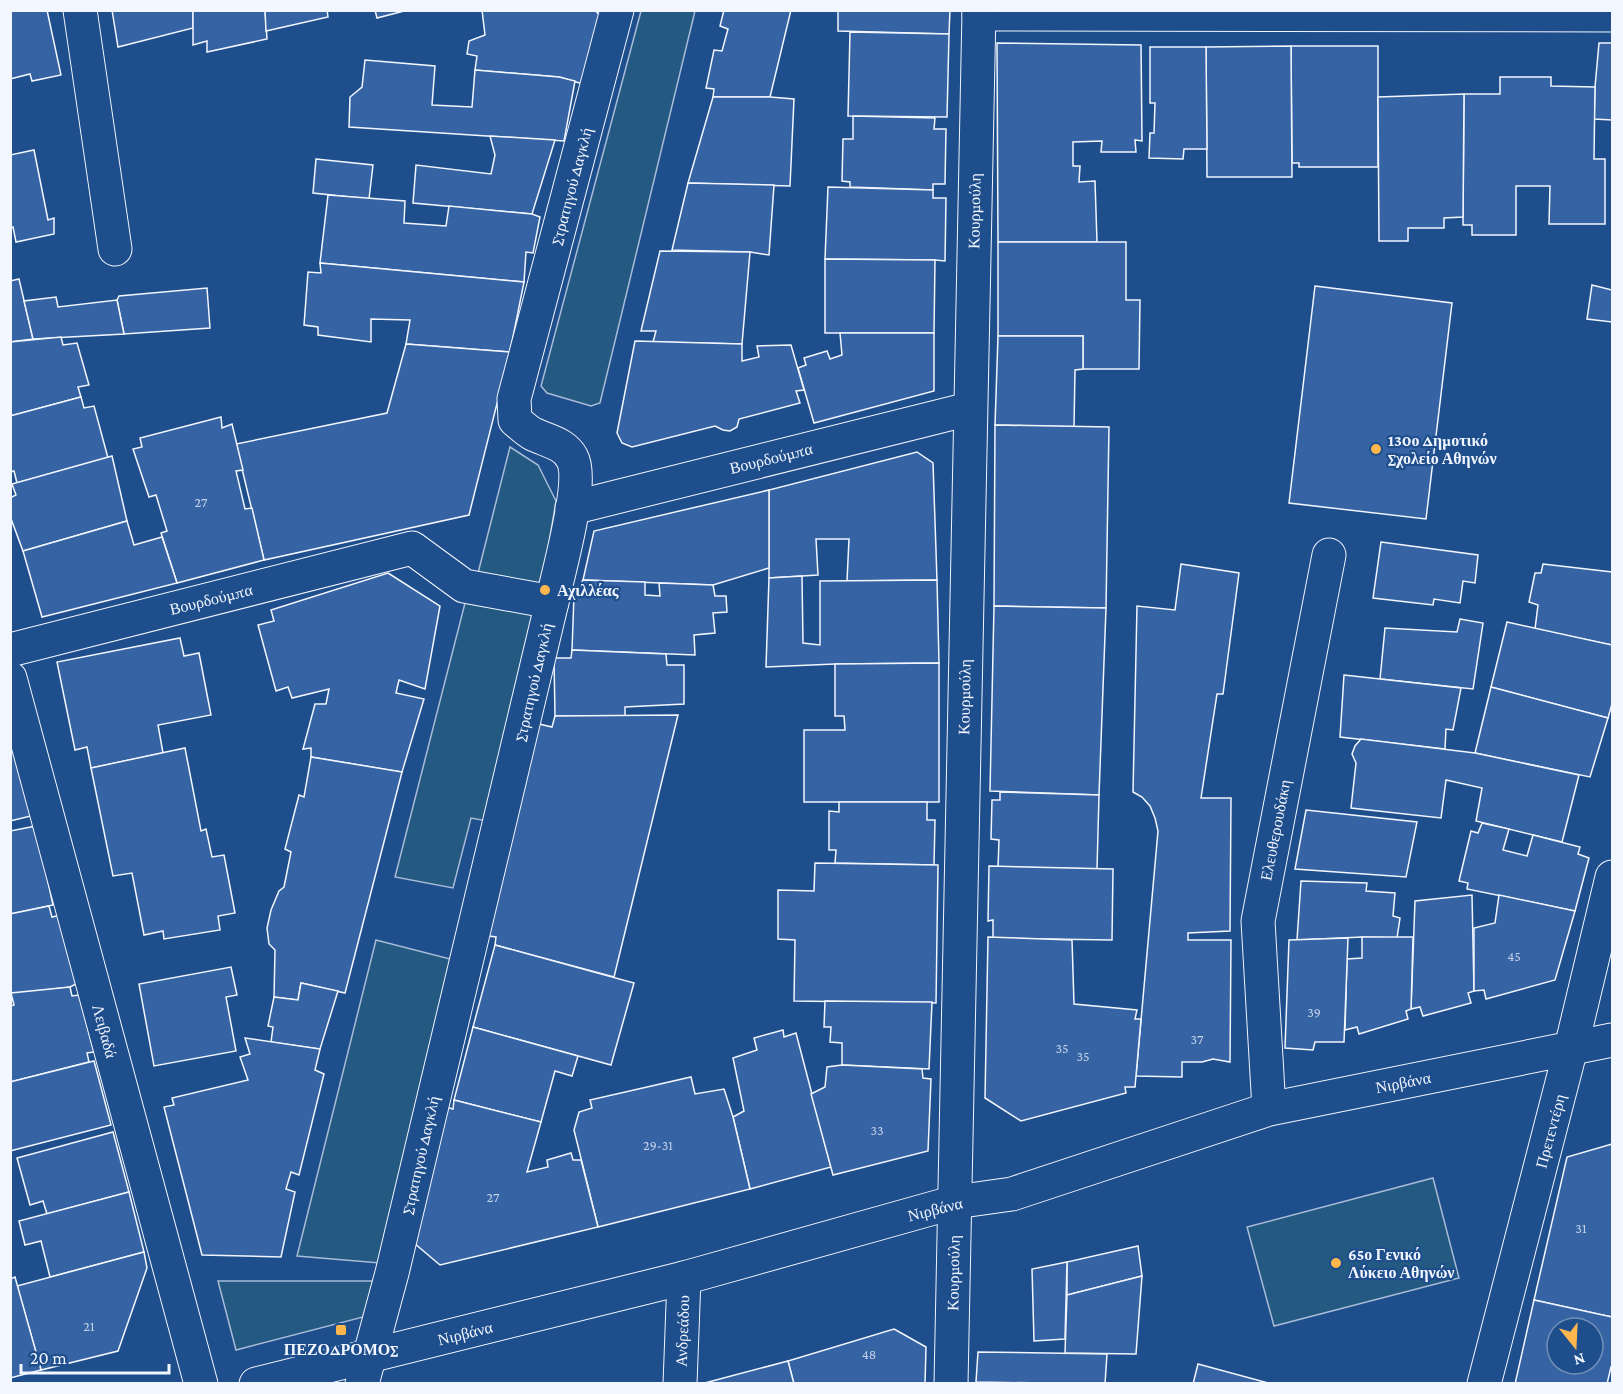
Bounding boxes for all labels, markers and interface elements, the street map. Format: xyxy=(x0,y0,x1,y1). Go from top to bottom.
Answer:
street label: Στρατηγού Δαγκλή xyxy=(548,126,596,247)
street label: Κουρμούλη xyxy=(965,173,985,249)
place label: 130ο Δημοτικό Σχολείο Αθηνών xyxy=(1388,432,1497,468)
street label: Βουρδούμπα xyxy=(728,440,815,478)
marker: 130ο Δημοτικό Σχολείο Αθηνών xyxy=(1369,442,1383,456)
house number: 27 xyxy=(195,494,208,510)
street label: Βουρδούμπα xyxy=(168,581,255,619)
place label: Αχιλλέας xyxy=(557,582,619,600)
marker: Αχιλλέας xyxy=(538,583,552,597)
street label: Στρατηγού Δαγκλή xyxy=(512,621,556,743)
street label: Κουρμούλη xyxy=(955,659,975,735)
street label: Ελευθερουδάκη xyxy=(1257,778,1295,882)
house number: 45 xyxy=(1507,948,1521,964)
street label: Λειβαδά xyxy=(88,1002,120,1061)
house number: 39 xyxy=(1307,1004,1321,1020)
house number: 37 xyxy=(1191,1031,1204,1047)
house number: 35 xyxy=(1055,1040,1069,1056)
house number: 35 xyxy=(1076,1048,1090,1064)
street label: Νιρβάνα xyxy=(1374,1069,1433,1097)
street label: Πρετεντέρη xyxy=(1532,1092,1570,1170)
street label: Στρατηγού Δαγκλή xyxy=(399,1094,443,1216)
house number: 33 xyxy=(870,1122,884,1138)
house number: 29-31 xyxy=(643,1137,673,1153)
house number: 27 xyxy=(487,1189,500,1205)
street label: Νιρβάνα xyxy=(906,1194,965,1225)
house number: 31 xyxy=(1575,1220,1587,1236)
street label: Κουρμούλη xyxy=(944,1235,964,1311)
place label: 65ο Γενικό Λύκειο Αθηνών xyxy=(1348,1246,1455,1282)
marker: 65ο Γενικό Λύκειο Αθηνών xyxy=(1329,1256,1343,1270)
street label: Ανδρεάδου xyxy=(673,1295,693,1367)
north arrow xyxy=(1545,1316,1605,1376)
house number: 21 xyxy=(83,1318,95,1334)
street label: Νιρβάνα xyxy=(436,1318,495,1349)
marker: ΠΕΖΟΔΡΟΜΟΣ xyxy=(334,1323,348,1337)
scale bar xyxy=(21,1337,170,1375)
place label: ΠΕΖΟΔΡΟΜΟΣ xyxy=(284,1341,398,1358)
house number: 48 xyxy=(862,1346,876,1362)
text: 20 m xyxy=(30,1348,67,1368)
text: N xyxy=(1572,1350,1587,1370)

